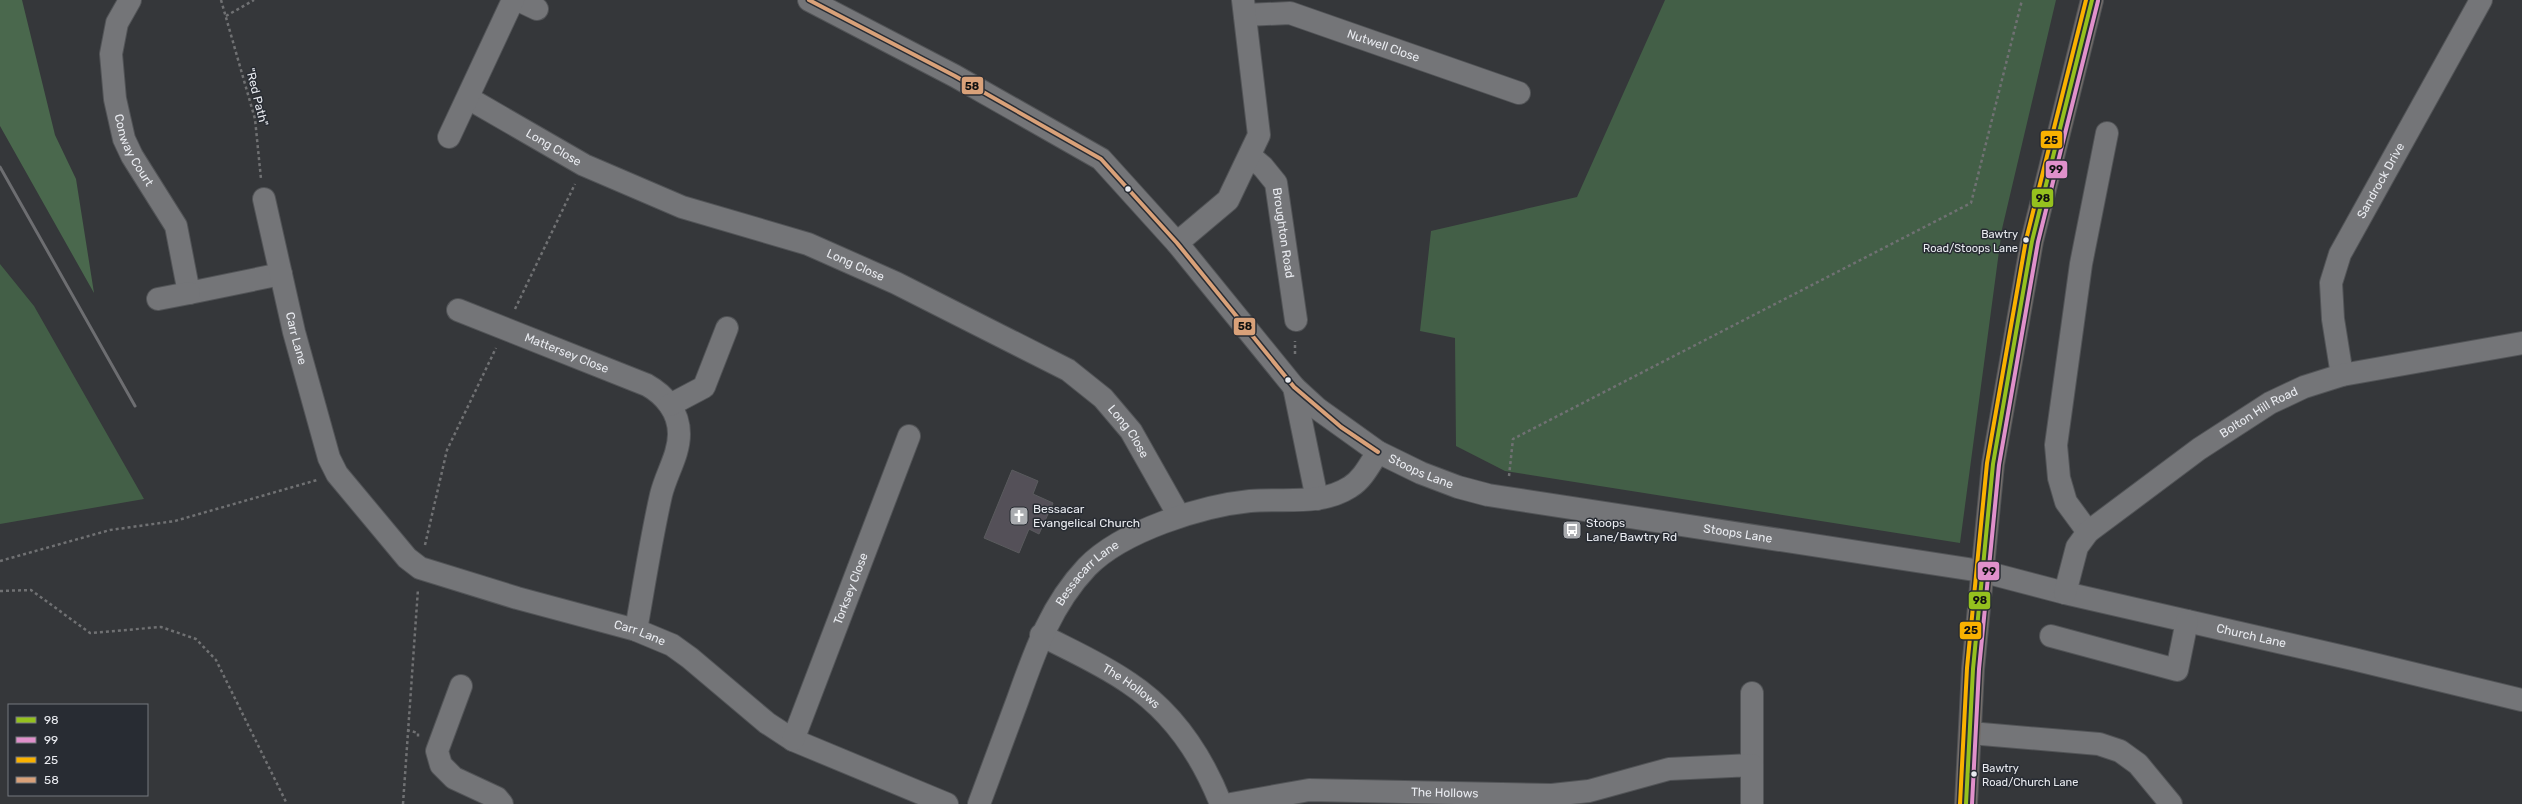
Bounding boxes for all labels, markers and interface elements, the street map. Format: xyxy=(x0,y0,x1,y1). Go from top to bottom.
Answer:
street label: Nutwell Close xyxy=(1345,27,1422,65)
street label: "Red Path" xyxy=(243,67,271,127)
line badge: 58 xyxy=(961,76,984,95)
text: 58 xyxy=(965,80,979,93)
street label: Conway Court xyxy=(112,113,156,189)
street label: Long Close xyxy=(524,126,584,169)
line badge: 25 xyxy=(2040,130,2063,149)
text: 25 xyxy=(2044,134,2058,147)
street label: Sandrock Drive xyxy=(2354,140,2407,221)
line badge: 99 xyxy=(2045,160,2068,179)
text: 99 xyxy=(2049,163,2063,176)
unlabelled marker xyxy=(1123,184,1133,194)
street label: Broughton Road xyxy=(1270,187,1297,279)
line badge: 98 xyxy=(2031,188,2054,208)
text: 98 xyxy=(2036,192,2050,205)
place label: Bawtry Road/Stoops Lane xyxy=(1923,228,2018,255)
marker: Bawtry Road/Stoops Lane xyxy=(2021,235,2031,245)
street label: Long Close xyxy=(825,246,887,284)
street label: Carr Lane xyxy=(283,311,310,366)
line badge: 58 xyxy=(1233,317,1256,336)
text: 58 xyxy=(1238,320,1252,333)
street label: Mattersey Close xyxy=(523,330,611,376)
unlabelled marker xyxy=(1283,375,1293,385)
street label: Bolton Hill Road xyxy=(2217,384,2300,441)
street label: Long Close xyxy=(1105,402,1152,461)
street label: Stoops Lane xyxy=(1386,451,1456,492)
place label: Bessacar Evangelical Church xyxy=(1033,502,1140,530)
church icon: Bessacar Evangelical Church xyxy=(1008,505,1030,527)
place label: Stoops Lane/Bawtry Rd xyxy=(1586,516,1677,544)
bus stop icon: Stoops Lane/Bawtry Rd xyxy=(1561,519,1583,541)
street label: Stoops Lane xyxy=(1702,521,1774,546)
street label: Bessacarr Lane xyxy=(1053,538,1122,608)
street label: Torksey Close xyxy=(831,550,871,627)
line badge: 99 xyxy=(1977,561,2000,581)
text: 99 xyxy=(1982,565,1996,578)
line badge: 98 xyxy=(1968,591,1991,610)
text: 98 xyxy=(1973,594,1987,607)
street label: Carr Lane xyxy=(613,617,668,649)
line badge: 25 xyxy=(1959,621,1982,640)
street label: Church Lane xyxy=(2215,621,2288,651)
text: 25 xyxy=(1964,624,1978,637)
street label: The Hollows xyxy=(1100,661,1163,711)
legend xyxy=(8,704,148,796)
text: 98 xyxy=(44,713,59,727)
text: 99 xyxy=(44,733,58,747)
text: 25 xyxy=(44,753,58,767)
place label: Bawtry Road/Church Lane xyxy=(1982,762,2078,789)
marker: Bawtry Road/Church Lane xyxy=(1969,769,1979,779)
text: 58 xyxy=(44,773,59,787)
street label: The Hollows xyxy=(1411,785,1479,800)

